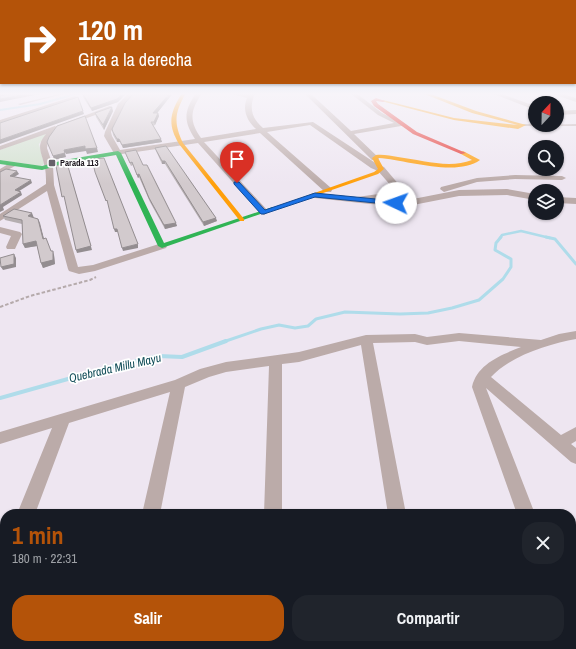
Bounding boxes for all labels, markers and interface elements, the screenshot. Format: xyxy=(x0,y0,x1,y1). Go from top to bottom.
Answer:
text: 120 m xyxy=(78,11,143,49)
icon: right xyxy=(12,16,64,68)
text: Gira a la derecha xyxy=(78,47,192,72)
north arrow xyxy=(528,96,564,132)
map controls xyxy=(528,96,564,220)
button: search xyxy=(528,140,564,176)
pin xyxy=(220,142,254,183)
icon: arrive xyxy=(226,148,248,170)
place label: Parada 113 xyxy=(60,157,99,169)
marker: Parada 113 xyxy=(47,158,57,168)
position arrow xyxy=(375,182,417,224)
button: layers xyxy=(528,184,564,220)
water label: Quebrada Millu Mayu xyxy=(67,350,163,386)
text: 1 min xyxy=(12,519,63,551)
button: close xyxy=(522,522,564,564)
text: 180 m · 22:31 xyxy=(12,550,77,567)
button: Salir xyxy=(12,595,284,641)
button: Compartir xyxy=(292,595,564,641)

